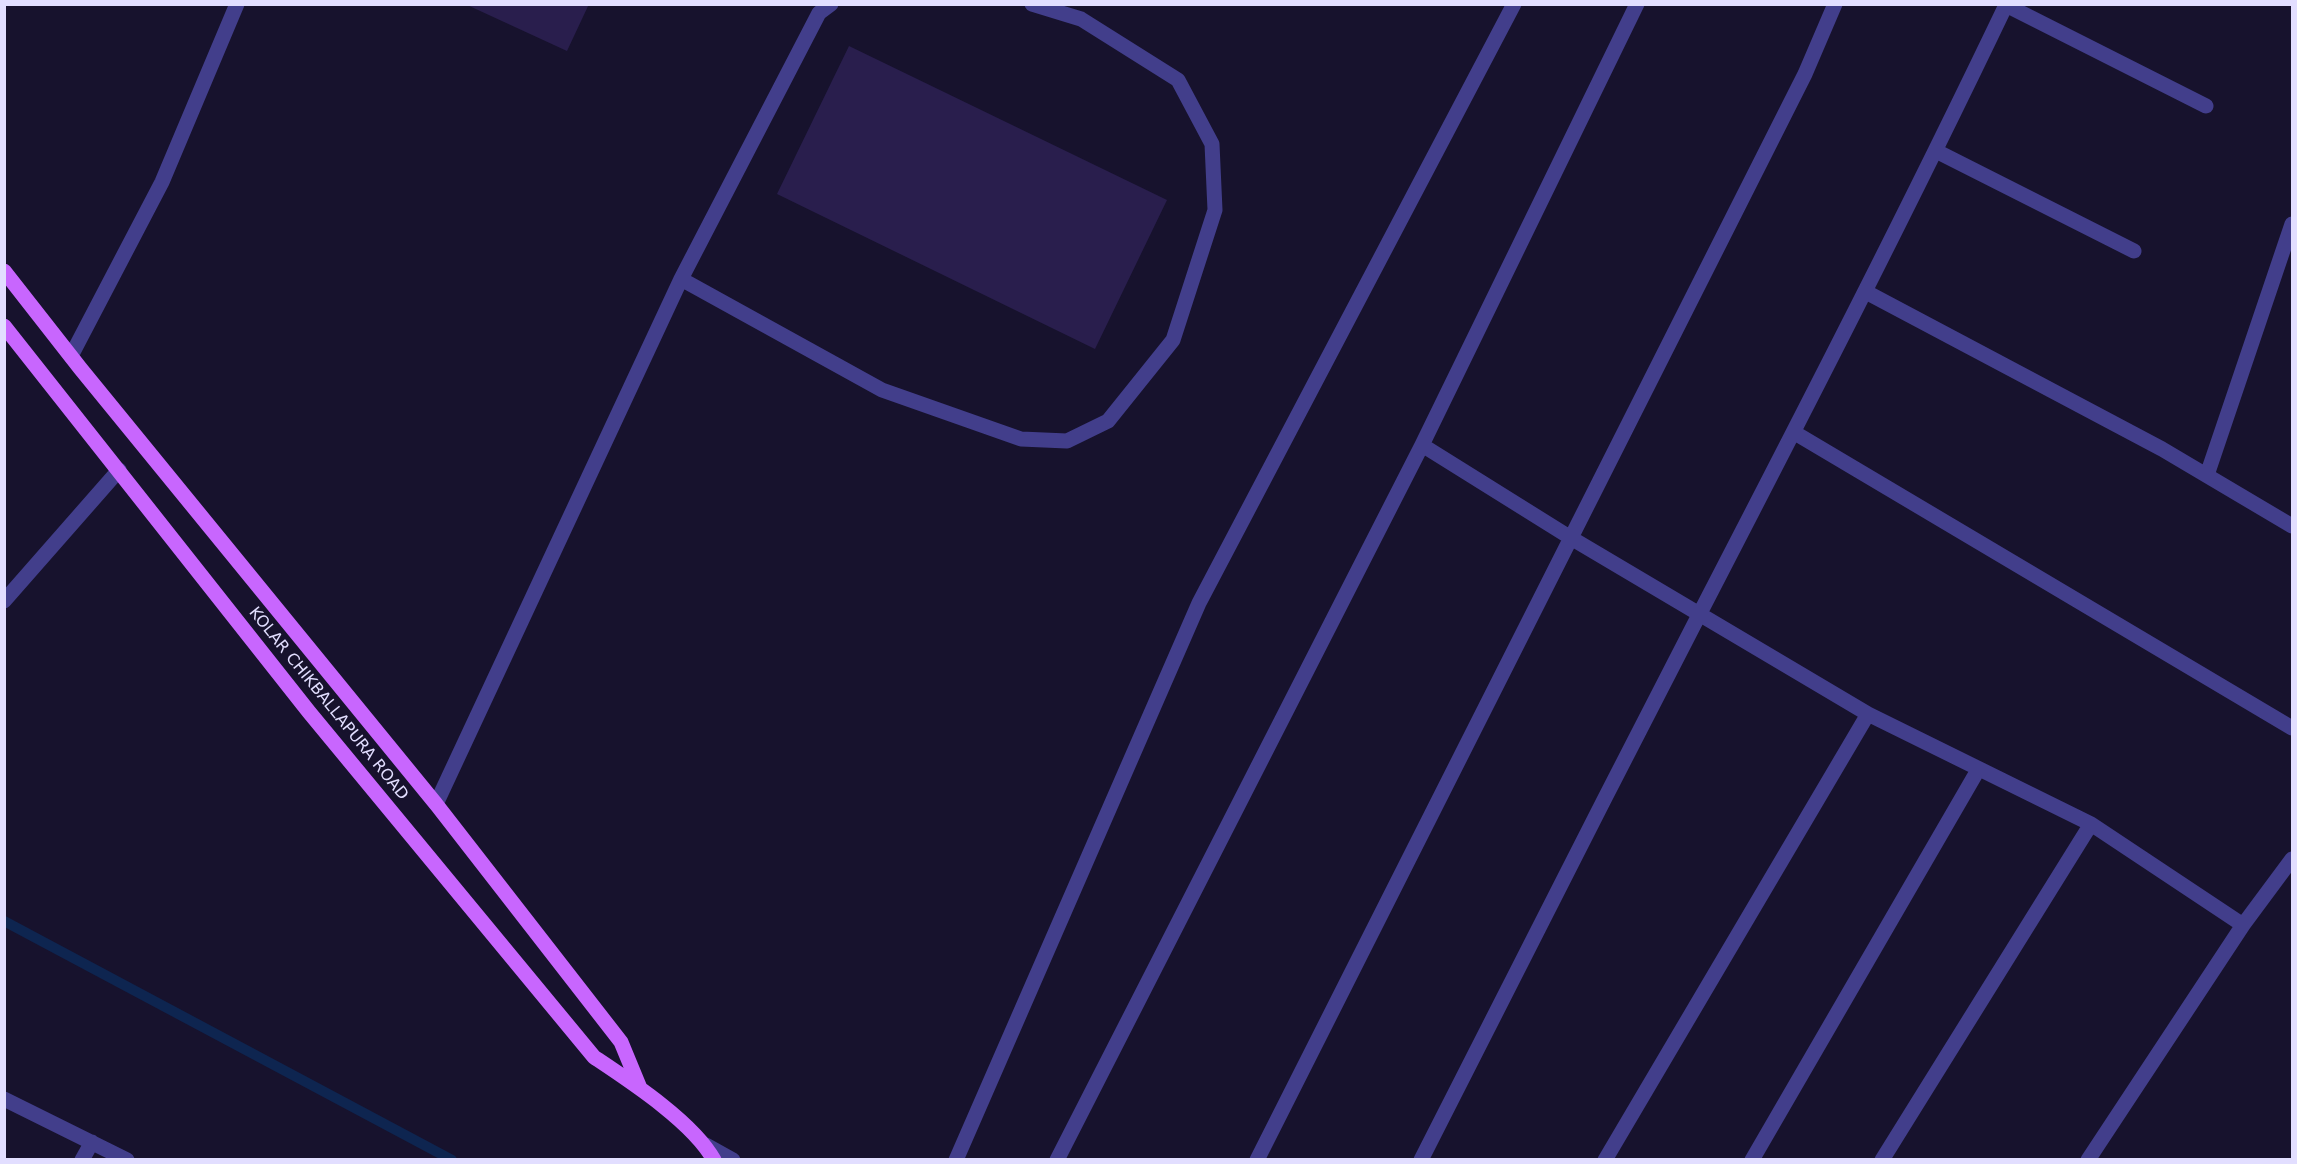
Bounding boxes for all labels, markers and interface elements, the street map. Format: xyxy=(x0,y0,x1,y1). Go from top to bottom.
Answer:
street label: KOLAR CHIKBALLAPURA ROAD xyxy=(244,604,412,804)

